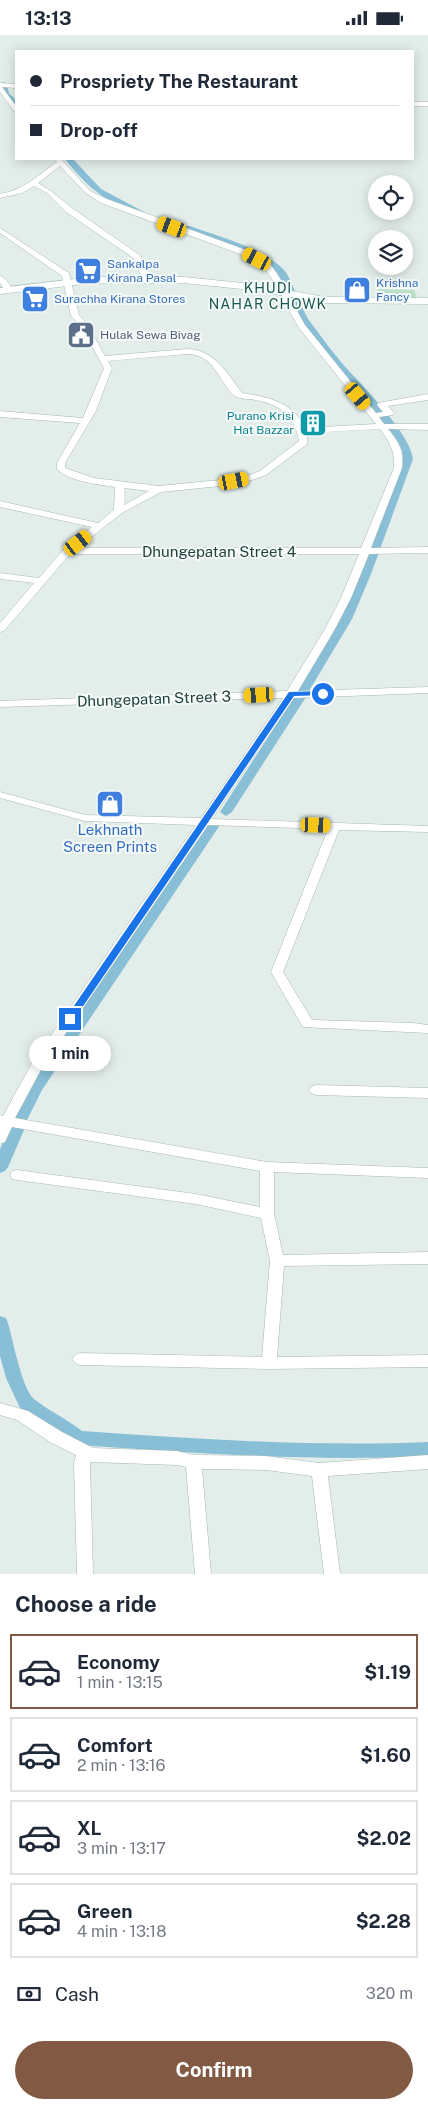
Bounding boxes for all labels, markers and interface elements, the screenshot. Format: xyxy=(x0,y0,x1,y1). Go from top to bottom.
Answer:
text: 13:13 xyxy=(25,7,72,29)
text: Prospriety The Restaurant xyxy=(60,70,298,92)
text: Drop-off xyxy=(60,119,137,141)
map controls xyxy=(368,175,413,275)
button: locate xyxy=(368,175,413,220)
car xyxy=(155,215,188,239)
button: layers xyxy=(368,230,413,275)
car xyxy=(240,246,273,272)
supermarket icon: Sankalpa Kirana Pasal xyxy=(73,256,103,286)
place label: Sankalpa Kirana Pasal xyxy=(107,257,177,285)
shop icon: Krishna Fancy xyxy=(342,275,372,305)
place label: Krishna Fancy xyxy=(376,276,418,304)
district label: KHUDI NAHAR CHOWK xyxy=(209,280,327,312)
supermarket icon: Surachha Kirana Stores xyxy=(20,284,50,314)
place label: Surachha Kirana Stores xyxy=(54,292,185,306)
public building icon: Hulak Sewa Bivag xyxy=(66,320,96,350)
place label: Hulak Sewa Bivag xyxy=(100,328,201,342)
car xyxy=(342,380,373,412)
building icon: Purano Krisi Hat Bazzar xyxy=(298,408,328,438)
place label: Purano Krisi Hat Bazzar xyxy=(227,409,294,437)
car xyxy=(217,471,250,491)
car xyxy=(61,528,94,558)
street label: Dhungepatan Street 4 xyxy=(142,543,296,560)
route start xyxy=(312,683,334,705)
street label: Dhungepatan Street 3 xyxy=(77,687,231,710)
car xyxy=(243,687,274,703)
shop icon: Lekhnath Screen Prints xyxy=(95,789,125,819)
car xyxy=(300,817,331,833)
place label: Lekhnath Screen Prints xyxy=(63,821,157,855)
route end xyxy=(59,1008,81,1030)
callout: 1 min xyxy=(29,1037,111,1071)
text: 1 min xyxy=(51,1044,89,1063)
text: Choose a ride xyxy=(15,1591,157,1617)
icon: car xyxy=(17,1649,62,1694)
text: Economy xyxy=(77,1651,160,1673)
text: $1.19 xyxy=(364,1661,411,1683)
text: 1 min · 13:15 xyxy=(77,1673,163,1692)
icon: car xyxy=(17,1732,62,1777)
text: Comfort xyxy=(77,1734,153,1756)
text: $1.60 xyxy=(360,1744,411,1766)
text: 2 min · 13:16 xyxy=(77,1756,166,1775)
icon: car xyxy=(17,1815,62,1860)
text: XL xyxy=(77,1817,102,1839)
text: $2.02 xyxy=(357,1827,411,1849)
text: 3 min · 13:17 xyxy=(77,1839,166,1858)
icon: car xyxy=(17,1898,62,1943)
text: Green xyxy=(77,1900,132,1922)
text: $2.28 xyxy=(356,1910,411,1932)
text: 4 min · 13:18 xyxy=(77,1922,167,1941)
icon: cash xyxy=(15,1980,43,2008)
text: Cash xyxy=(55,1983,99,2005)
text: 320 m xyxy=(366,1984,413,2003)
button: Confirm xyxy=(15,2041,413,2099)

